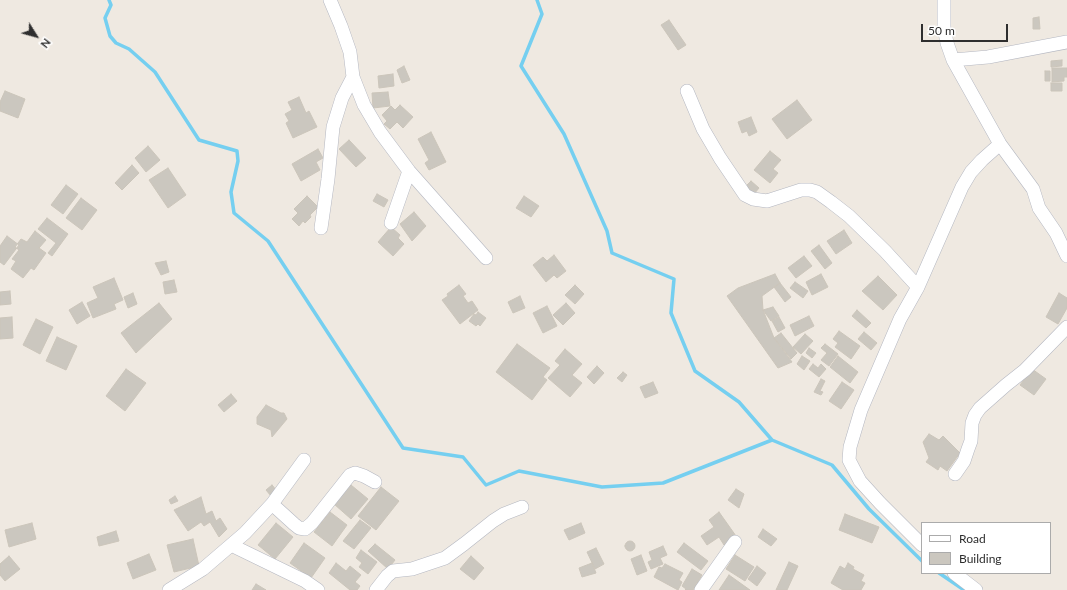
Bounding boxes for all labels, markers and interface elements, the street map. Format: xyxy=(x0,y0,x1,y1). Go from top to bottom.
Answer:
north arrow xyxy=(16,16,56,56)
scale bar xyxy=(923,16,1010,42)
text: 50 m xyxy=(928,23,955,38)
text: N xyxy=(38,36,54,51)
legend xyxy=(921,522,1051,574)
text: Road xyxy=(959,531,986,546)
text: Building xyxy=(959,551,1002,566)

